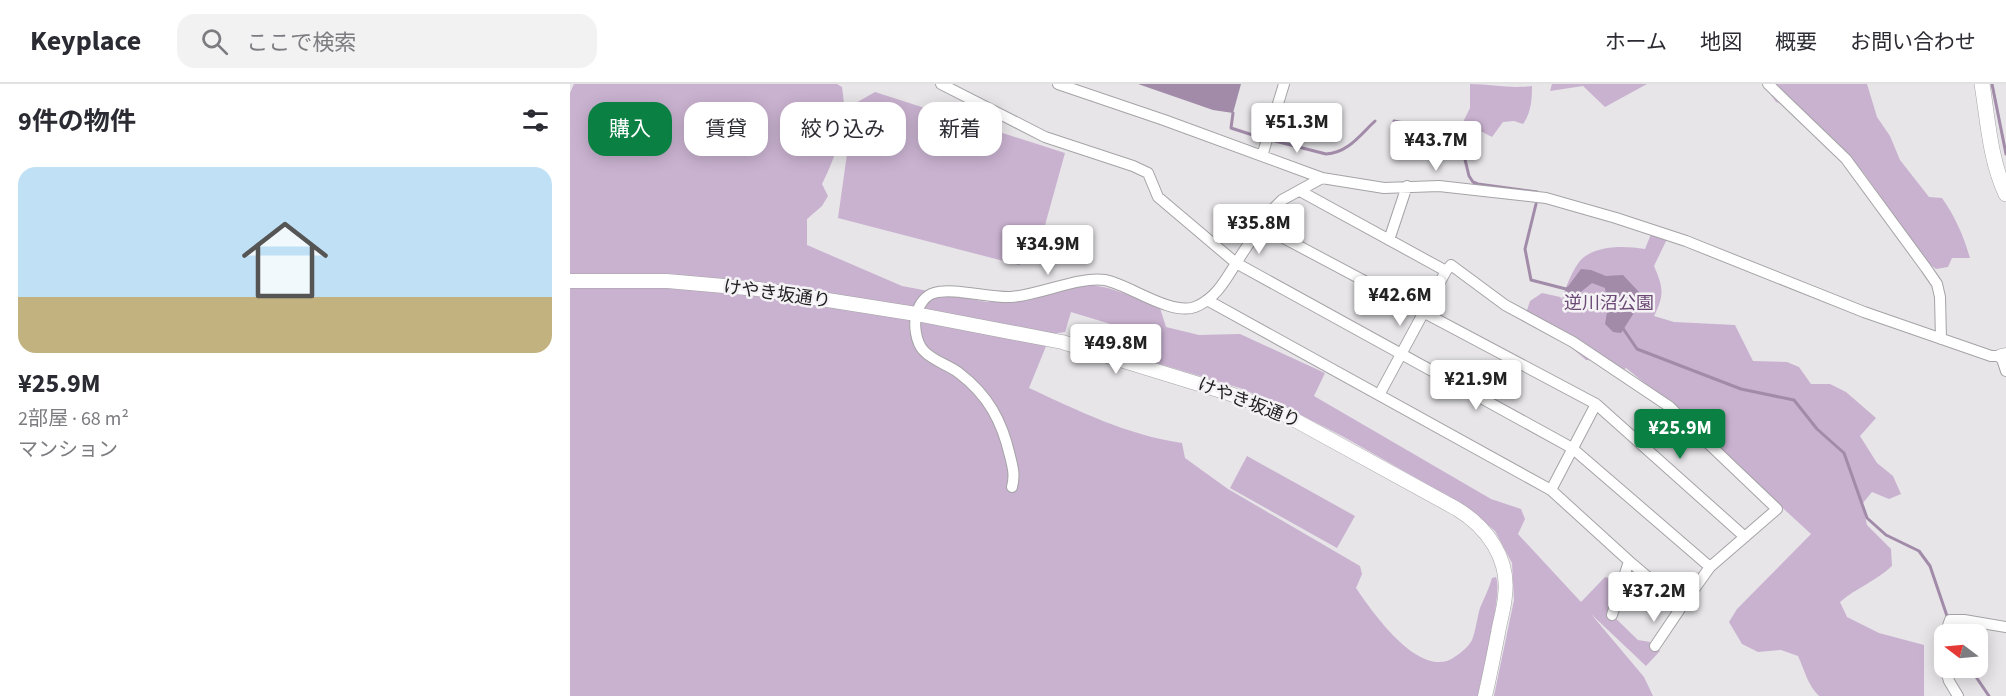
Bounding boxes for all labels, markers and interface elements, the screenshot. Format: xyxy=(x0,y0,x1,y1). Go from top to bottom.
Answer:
search box xyxy=(177,14,597,68)
text: Keyplace xyxy=(30,21,141,61)
icon: search xyxy=(198,25,231,58)
text: ここで検索 xyxy=(246,27,356,59)
text: ホーム xyxy=(1605,27,1667,57)
text: 地図 xyxy=(1700,27,1742,57)
text: 概要 xyxy=(1775,27,1817,57)
text: お問い合わせ xyxy=(1850,27,1976,57)
chip: 購入 xyxy=(588,102,672,156)
chip: 賃貸 xyxy=(684,102,768,156)
chip: 絞り込み xyxy=(780,102,906,156)
chip: 新着 xyxy=(918,102,1002,156)
text: 9件の物件 xyxy=(18,103,136,140)
pin: ¥51.3M xyxy=(1248,103,1346,154)
icon: filters xyxy=(519,104,552,137)
text: ¥51.3M xyxy=(1265,108,1329,136)
pin: ¥43.7M xyxy=(1387,121,1485,172)
text: ¥43.7M xyxy=(1404,126,1468,154)
pin: ¥35.8M xyxy=(1210,204,1308,255)
icon: home xyxy=(231,206,339,314)
text: ¥35.8M xyxy=(1227,209,1291,237)
pin: ¥34.9M xyxy=(999,225,1097,276)
text: ¥34.9M xyxy=(1016,230,1080,258)
street label: けやき坂通り xyxy=(722,274,832,314)
pin: ¥42.6M xyxy=(1351,276,1449,327)
text: ¥42.6M xyxy=(1368,281,1432,309)
park label: 逆川沼公園 xyxy=(1564,291,1654,316)
pin: ¥49.8M xyxy=(1067,324,1165,375)
text: ¥49.8M xyxy=(1084,329,1148,357)
pin: ¥21.9M xyxy=(1427,360,1525,411)
text: ¥25.9M xyxy=(18,365,101,402)
text: ¥21.9M xyxy=(1444,365,1508,393)
street label: けやき坂通り xyxy=(1194,372,1304,434)
text: 2部屋 · 68 m² xyxy=(18,405,129,433)
pin: ¥25.9M xyxy=(1631,409,1729,460)
text: ¥25.9M xyxy=(1648,414,1712,442)
text: マンション xyxy=(18,436,118,464)
pin: ¥37.2M xyxy=(1605,572,1703,623)
text: ¥37.2M xyxy=(1622,577,1686,605)
north arrow xyxy=(1934,624,1988,678)
map controls xyxy=(1934,624,1988,678)

